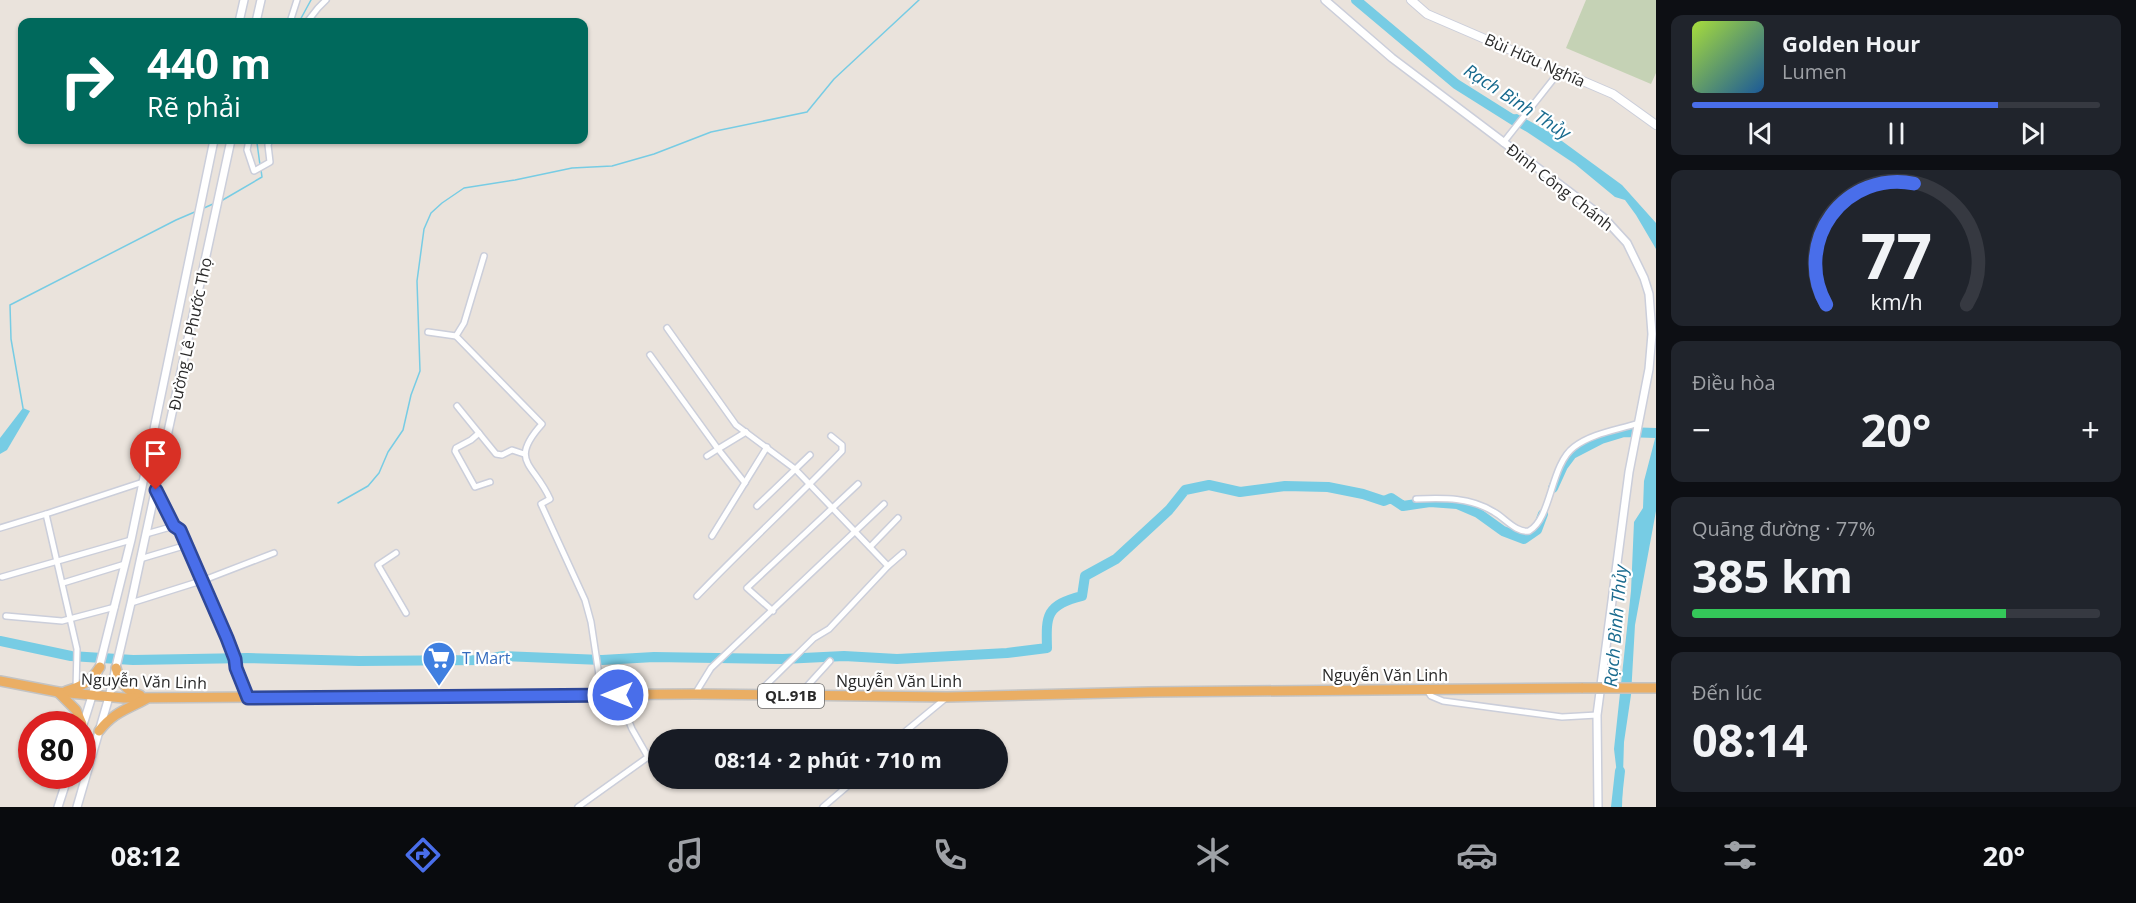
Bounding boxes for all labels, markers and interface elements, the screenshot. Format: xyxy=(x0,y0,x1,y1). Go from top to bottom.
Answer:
street label: Bùi Hữu Nghĩa xyxy=(1481,28,1589,92)
text: Golden Hour xyxy=(1782,28,1920,58)
text: 440 m xyxy=(147,34,271,91)
icon: right xyxy=(48,42,126,120)
water label: Rạch Bình Thủy xyxy=(1460,58,1577,146)
text: Lumen xyxy=(1782,58,1847,85)
text: Rẽ phải xyxy=(147,88,241,125)
icon: previous xyxy=(1744,117,1777,150)
icon: pause xyxy=(1880,117,1913,150)
icon: next xyxy=(2016,117,2049,150)
street label: Đinh Công Chánh xyxy=(1502,138,1618,236)
text: 77 xyxy=(1860,212,1932,297)
street label: Đường Lê Phước Thọ xyxy=(163,255,217,413)
text: km/h xyxy=(1870,288,1922,317)
text: Điều hòa xyxy=(1692,369,1776,396)
text: 20° xyxy=(1861,399,1931,460)
text: − xyxy=(1692,407,1711,452)
text: + xyxy=(2081,407,2100,452)
pin xyxy=(130,428,181,490)
icon: arrive xyxy=(139,437,172,470)
text: Quãng đường · 77% xyxy=(1692,515,1875,542)
text: 385 km xyxy=(1692,545,1853,606)
water label: Rạch Bình Thủy xyxy=(1598,562,1632,688)
supermarket icon: T Mart xyxy=(421,640,457,687)
place label: T Mart xyxy=(462,647,511,669)
position arrow xyxy=(586,663,650,727)
street label: Nguyễn Văn Linh xyxy=(1322,664,1448,686)
street label: Nguyễn Văn Linh xyxy=(81,668,207,694)
street label: Nguyễn Văn Linh xyxy=(836,670,962,692)
text: Đến lúc xyxy=(1692,679,1762,706)
road number: QL.91B xyxy=(758,684,824,708)
text: 08:14 xyxy=(1692,709,1808,770)
speed limit sign: 80 xyxy=(18,711,96,789)
text: 08:14 · 2 phút · 710 m xyxy=(714,744,942,774)
icon: directions xyxy=(402,834,444,876)
icon: music xyxy=(665,834,707,876)
icon: phone xyxy=(929,834,971,876)
icon: climate xyxy=(1192,834,1234,876)
icon: car xyxy=(1456,834,1498,876)
icon: filters xyxy=(1719,834,1761,876)
text: 08:12 xyxy=(111,837,180,874)
text: 20° xyxy=(1983,837,2025,874)

